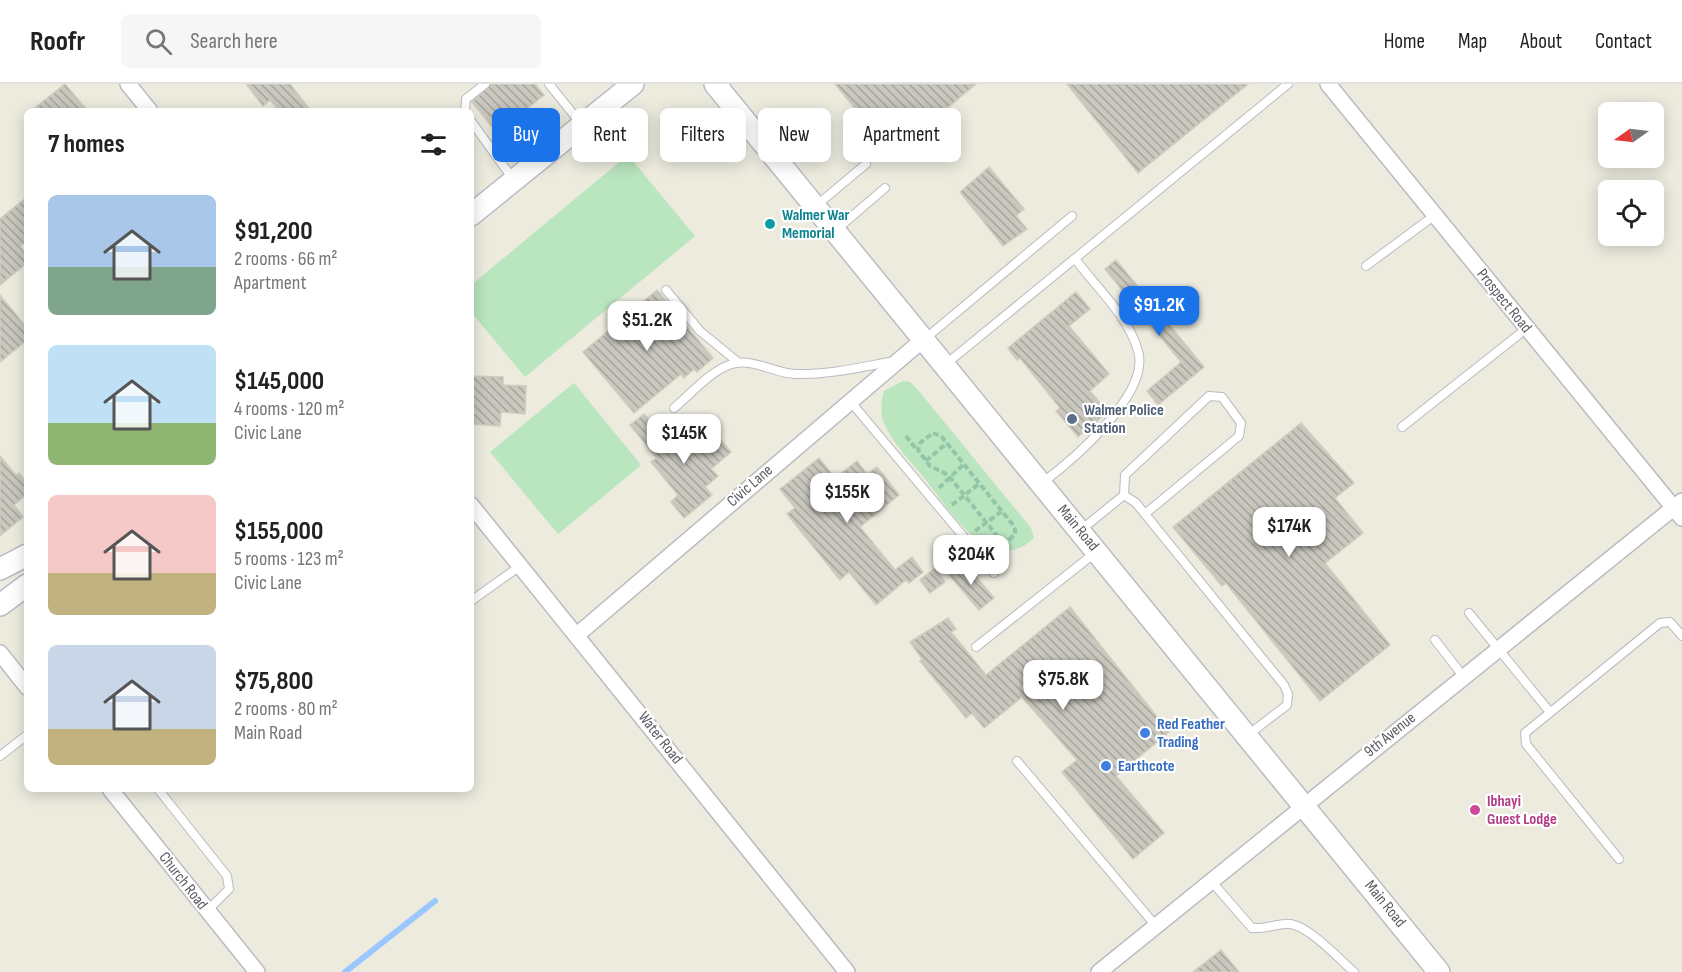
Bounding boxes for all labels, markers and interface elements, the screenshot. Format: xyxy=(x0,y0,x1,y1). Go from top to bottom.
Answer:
search box xyxy=(121,14,541,68)
text: Roofr xyxy=(30,25,85,58)
icon: search xyxy=(142,25,175,58)
text: Search here xyxy=(190,28,278,55)
text: Home xyxy=(1384,29,1425,54)
text: Map xyxy=(1458,29,1487,54)
text: About xyxy=(1520,29,1562,54)
text: Contact xyxy=(1595,29,1652,54)
north arrow xyxy=(1598,102,1664,168)
map controls xyxy=(1598,102,1664,246)
chip: Buy xyxy=(492,108,560,162)
chip: Rent xyxy=(572,108,648,162)
chip: Filters xyxy=(660,108,746,162)
chip: New xyxy=(758,108,831,162)
chip: Apartment xyxy=(843,108,961,162)
icon: filters xyxy=(417,128,450,161)
text: 7 homes xyxy=(48,129,125,160)
button: locate xyxy=(1598,180,1664,246)
place label: Walmer War Memorial xyxy=(782,206,850,243)
text: $91,200 xyxy=(234,216,313,247)
marker: Walmer War Memorial xyxy=(763,217,777,231)
icon: home xyxy=(96,219,168,291)
text: 2 rooms · 66 m² xyxy=(234,247,338,271)
street label: Prospect Road xyxy=(1472,265,1536,337)
text: Apartment xyxy=(234,271,307,295)
pin: $91.2K xyxy=(1110,286,1208,337)
text: $91.2K xyxy=(1133,293,1185,317)
pin: $51.2K xyxy=(598,301,696,352)
text: $51.2K xyxy=(622,308,672,332)
text: $145,000 xyxy=(234,366,324,397)
icon: home xyxy=(96,369,168,441)
text: 4 rooms · 120 m² xyxy=(234,397,345,421)
place label: Walmer Police Station xyxy=(1084,401,1164,438)
marker: Walmer Police Station xyxy=(1065,412,1079,426)
pin: $145K xyxy=(642,414,726,465)
text: Civic Lane xyxy=(234,421,302,445)
text: $145K xyxy=(661,421,707,445)
street label: Civic Lane xyxy=(723,461,777,511)
pin: $155K xyxy=(805,473,889,524)
text: $155K xyxy=(824,480,870,504)
street label: Main Road xyxy=(1053,501,1103,555)
pin: $174K xyxy=(1247,507,1331,558)
text: $174K xyxy=(1267,514,1311,538)
text: $155,000 xyxy=(234,516,323,547)
icon: home xyxy=(96,519,168,591)
pin: $204K xyxy=(929,535,1013,586)
text: $204K xyxy=(947,542,995,566)
text: 5 rooms · 123 m² xyxy=(234,547,344,571)
text: Civic Lane xyxy=(234,571,302,595)
pin: $75.8K xyxy=(1014,660,1112,711)
text: $75,800 xyxy=(234,666,313,697)
text: $75.8K xyxy=(1037,667,1089,691)
icon: home xyxy=(96,669,168,741)
text: 2 rooms · 80 m² xyxy=(234,697,338,721)
street label: Water Road xyxy=(634,708,686,768)
street label: 9th Avenue xyxy=(1360,709,1420,761)
place label: Red Feather Trading xyxy=(1157,715,1225,752)
text: Main Road xyxy=(234,721,302,745)
marker: Red Feather Trading xyxy=(1138,726,1152,740)
place label: Earthcote xyxy=(1118,757,1175,776)
marker: Earthcote xyxy=(1099,759,1113,773)
place label: Ibhayi Guest Lodge xyxy=(1487,792,1557,829)
marker: Ibhayi Guest Lodge xyxy=(1468,803,1482,817)
street label: Church Road xyxy=(155,848,211,914)
street label: Main Road xyxy=(1360,877,1410,931)

